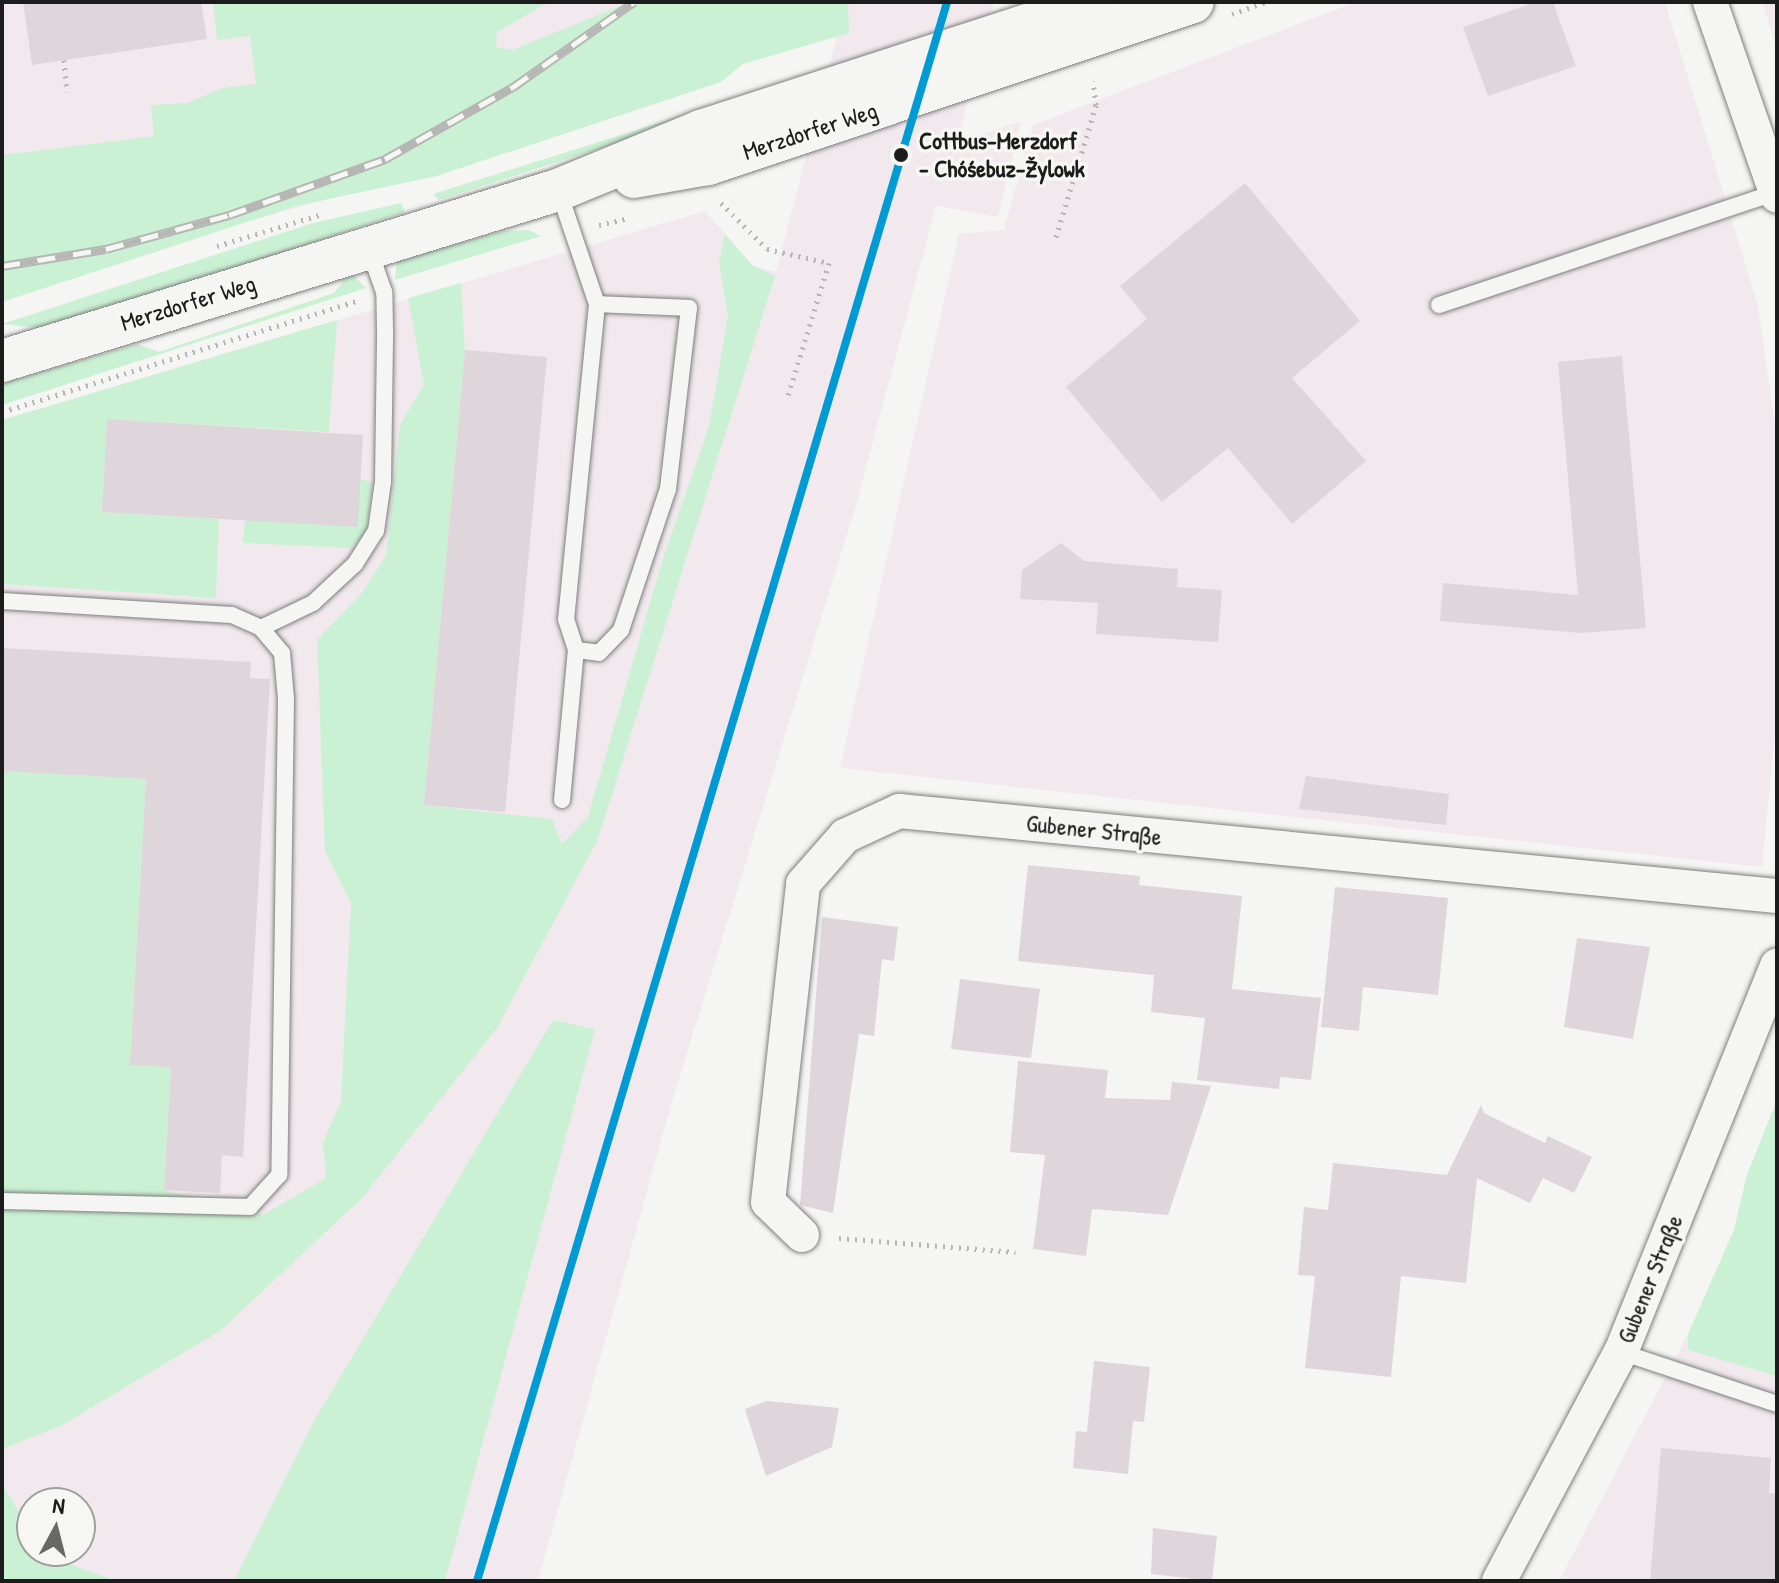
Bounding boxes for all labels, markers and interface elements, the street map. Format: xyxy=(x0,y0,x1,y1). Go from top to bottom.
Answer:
street label: Merzdorfer Weg xyxy=(739,96,881,166)
place label: Cottbus-Merzdorf - Chóśebuz-Žylowk xyxy=(919,127,1085,183)
marker: Cottbus-Merzdorf - Chóśebuz-Žylowk xyxy=(890,144,912,166)
street label: Merzdorfer Weg xyxy=(117,269,259,337)
street label: Gubener Straße xyxy=(1025,809,1163,851)
street label: Gubener Straße xyxy=(1611,1211,1689,1347)
north arrow xyxy=(16,1487,96,1567)
text: N xyxy=(51,1490,66,1521)

